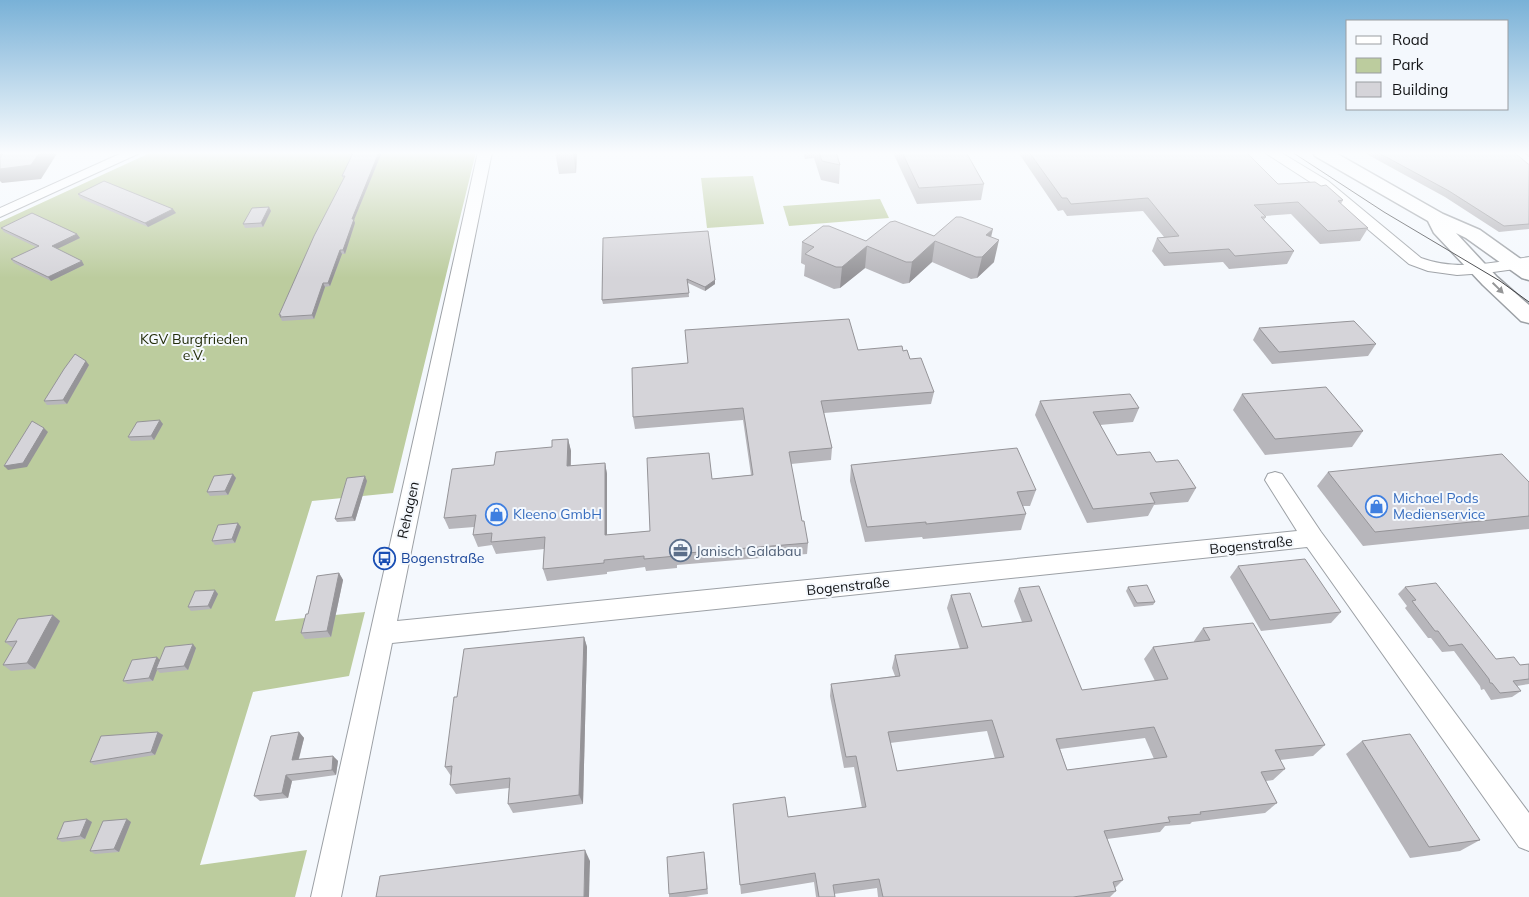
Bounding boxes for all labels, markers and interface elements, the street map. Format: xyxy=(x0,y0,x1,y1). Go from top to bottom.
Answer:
legend xyxy=(1346,20,1509,110)
text: Road xyxy=(1392,30,1429,49)
text: Park xyxy=(1392,55,1424,74)
text: Building xyxy=(1392,80,1448,99)
one-way arrow xyxy=(1491,282,1503,294)
park label: KGV Burgfrieden e.V. xyxy=(140,330,248,364)
street label: Rehagen xyxy=(393,480,423,540)
place label: Michael Pods Medienservice xyxy=(1393,489,1485,523)
shop icon: Michael Pods Medienservice xyxy=(1365,494,1389,518)
shop icon: Kleeno GmbH xyxy=(485,502,509,526)
place label: Kleeno GmbH xyxy=(513,505,602,523)
street label: Bogenstraße xyxy=(1209,532,1293,558)
office icon: Janisch Galabau xyxy=(668,539,692,563)
place label: Janisch Galabau xyxy=(696,542,802,560)
bus stop icon: Bogenstraße xyxy=(373,546,397,570)
place label: Bogenstraße xyxy=(401,549,484,567)
street label: Bogenstraße xyxy=(806,573,890,599)

